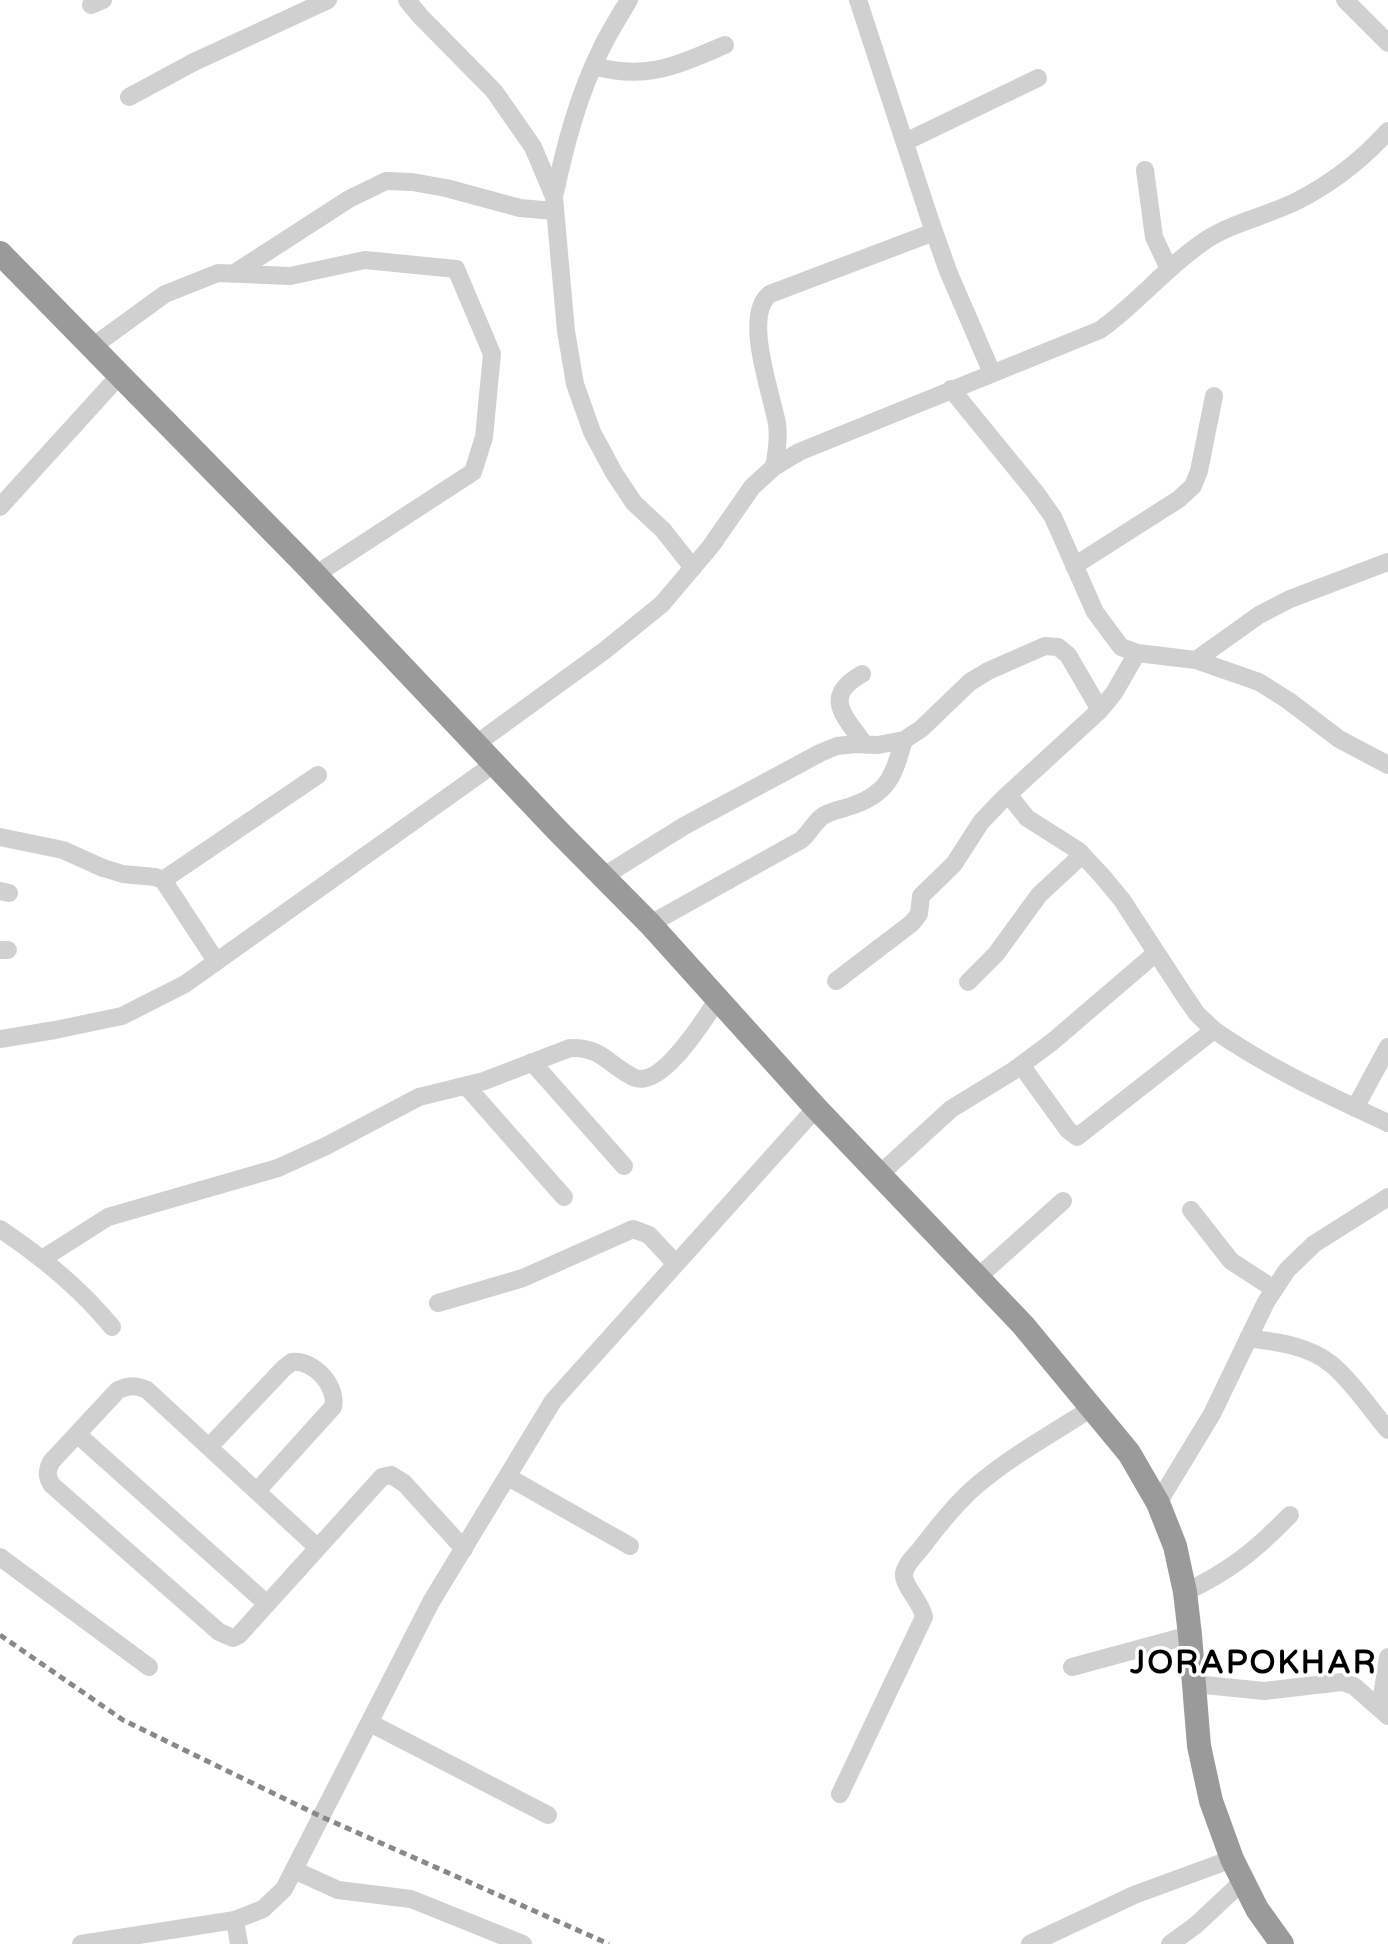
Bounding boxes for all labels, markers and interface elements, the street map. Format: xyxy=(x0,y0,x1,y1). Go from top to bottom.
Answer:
district label: JORAPOKHAR xyxy=(1132,1646,1376,1684)

